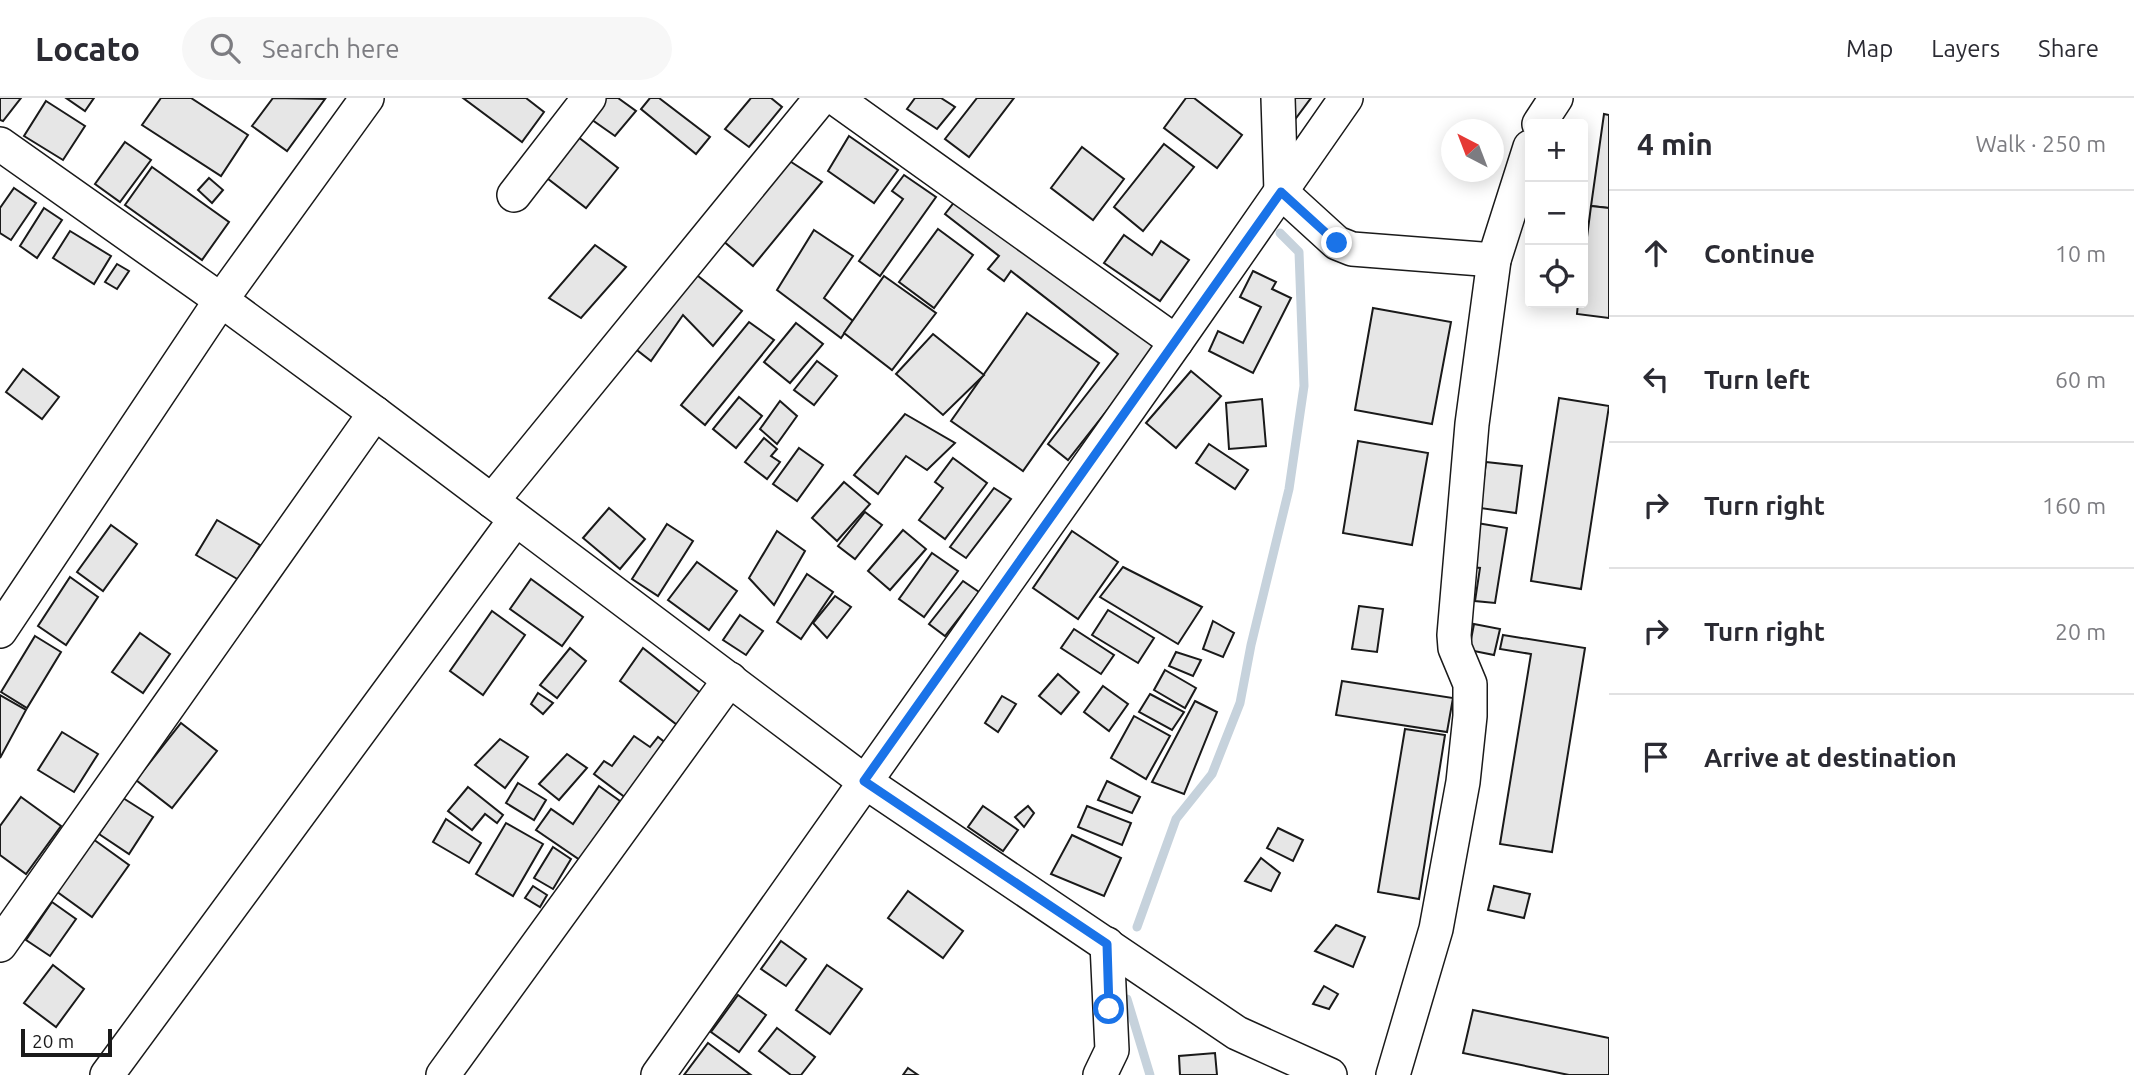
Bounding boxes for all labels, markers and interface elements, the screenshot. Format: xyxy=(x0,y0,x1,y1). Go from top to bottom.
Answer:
search box xyxy=(182,17,672,80)
icon: search xyxy=(206,29,244,67)
text: Locato xyxy=(35,30,140,67)
text: Search here xyxy=(262,34,400,63)
text: Map xyxy=(1846,35,1893,62)
text: Layers xyxy=(1931,35,2000,62)
text: Share xyxy=(2038,35,2099,62)
north arrow xyxy=(1441,119,1504,182)
map controls xyxy=(1525,119,1588,308)
button: + xyxy=(1525,119,1588,182)
text: 4 min xyxy=(1637,127,1713,161)
text: Walk · 250 m xyxy=(1975,131,2106,156)
button: − xyxy=(1525,182,1588,245)
route end xyxy=(1321,227,1352,258)
icon: ahead xyxy=(1637,234,1675,272)
text: Continue xyxy=(1704,239,1815,268)
text: 10 m xyxy=(2055,241,2106,266)
button: locate xyxy=(1525,245,1588,308)
icon: left xyxy=(1637,360,1675,398)
text: Turn left xyxy=(1704,365,1810,394)
text: 60 m xyxy=(2055,367,2106,392)
icon: right xyxy=(1637,486,1675,524)
text: Turn right xyxy=(1704,491,1825,520)
text: 160 m xyxy=(2042,493,2106,518)
icon: right xyxy=(1637,612,1675,650)
text: Turn right xyxy=(1704,617,1825,646)
text: 20 m xyxy=(2055,619,2106,644)
icon: arrive xyxy=(1637,738,1675,776)
text: Arrive at destination xyxy=(1704,743,1957,772)
route start xyxy=(1093,993,1124,1024)
scale bar xyxy=(21,1026,112,1058)
text: 20 m xyxy=(32,1030,74,1052)

